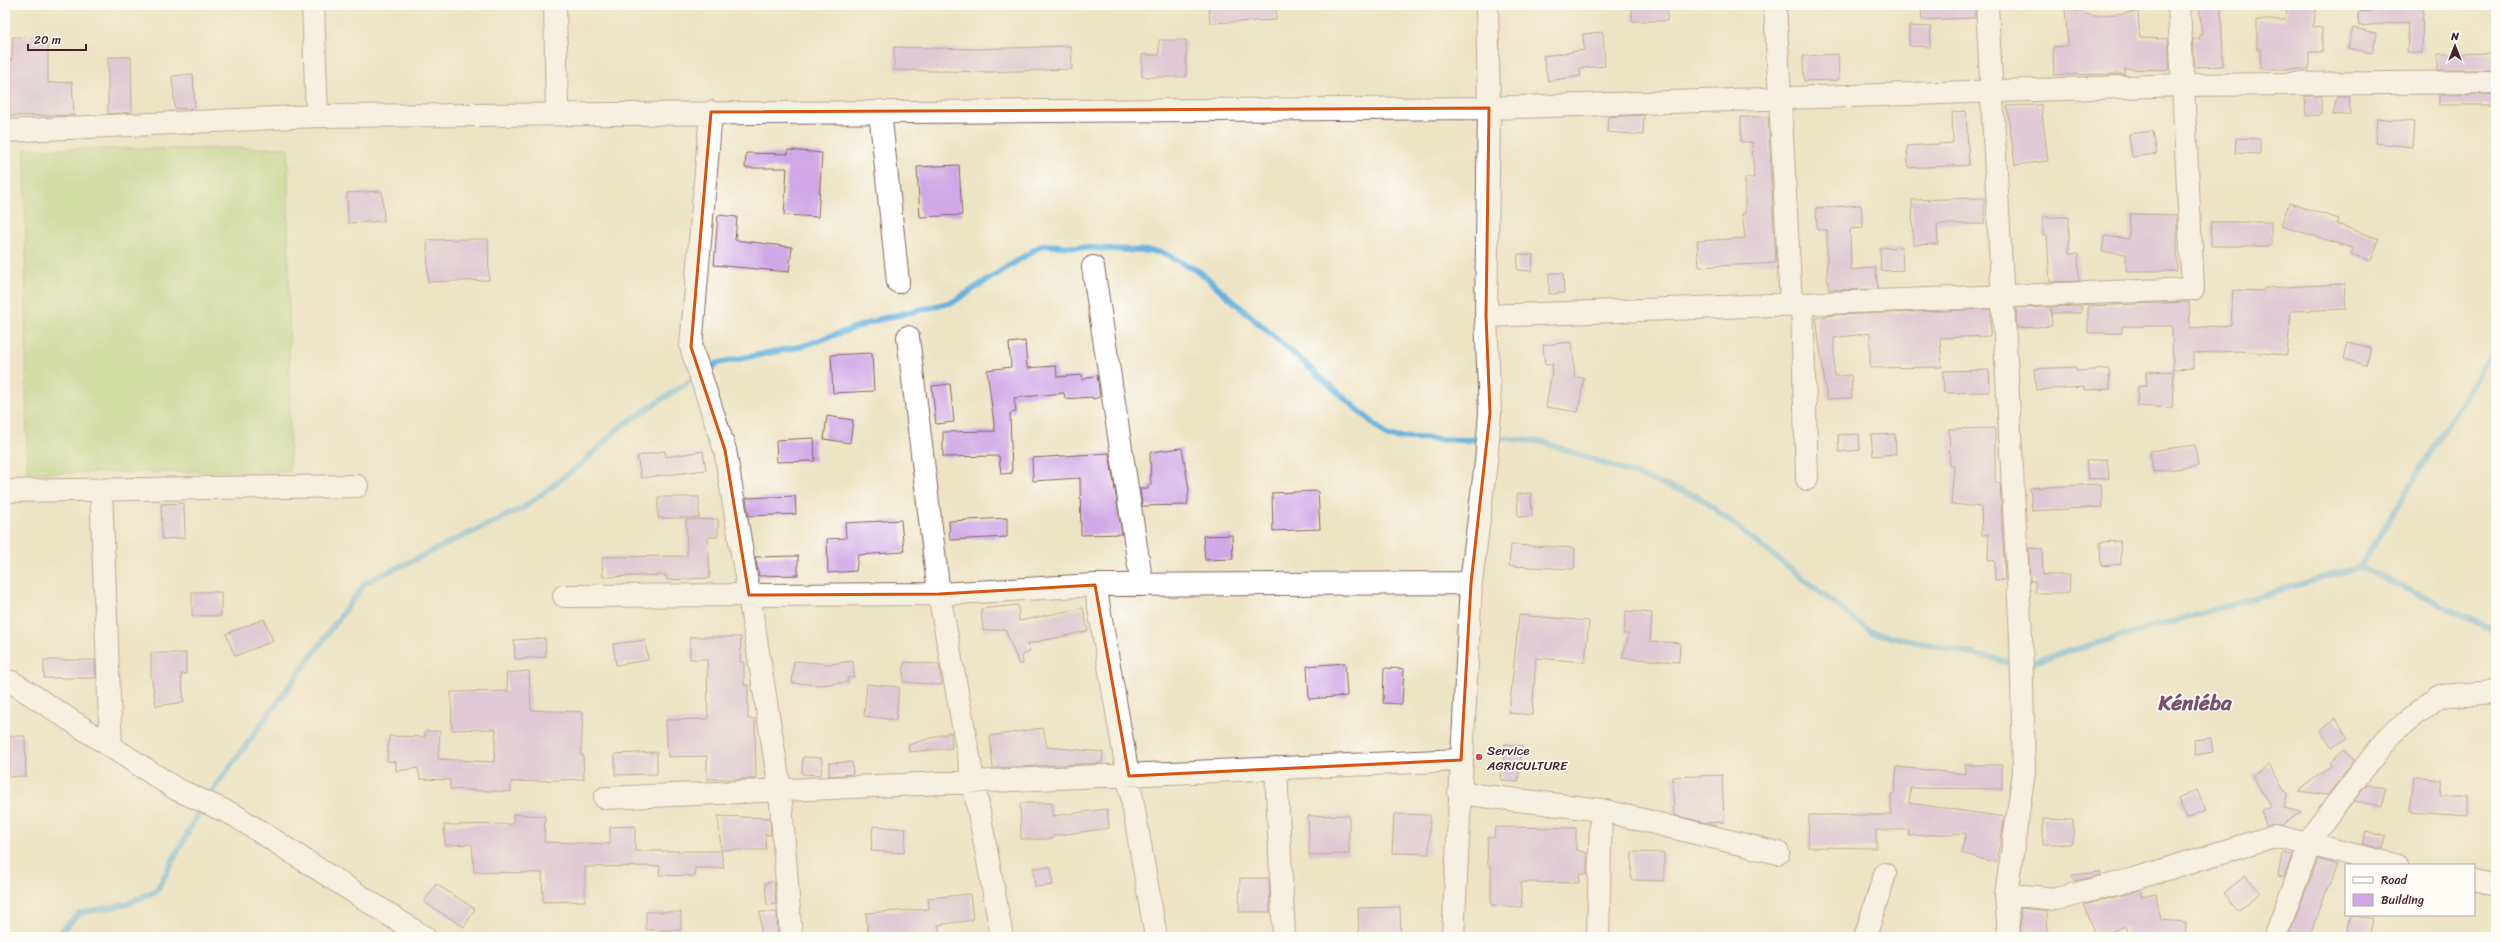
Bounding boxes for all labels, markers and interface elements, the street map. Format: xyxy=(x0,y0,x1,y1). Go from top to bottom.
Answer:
scale bar xyxy=(28,26,86,52)
north arrow xyxy=(2435,26,2475,66)
text: N xyxy=(2450,27,2459,46)
text: 20 m xyxy=(34,29,61,51)
district label: Kéniéba xyxy=(2157,684,2233,722)
place label: Service AGRICULTURE xyxy=(1486,739,1568,777)
marker: Service AGRICULTURE xyxy=(1474,752,1484,762)
legend xyxy=(2345,864,2475,916)
text: Road xyxy=(2381,869,2408,891)
text: Building xyxy=(2381,889,2424,911)

